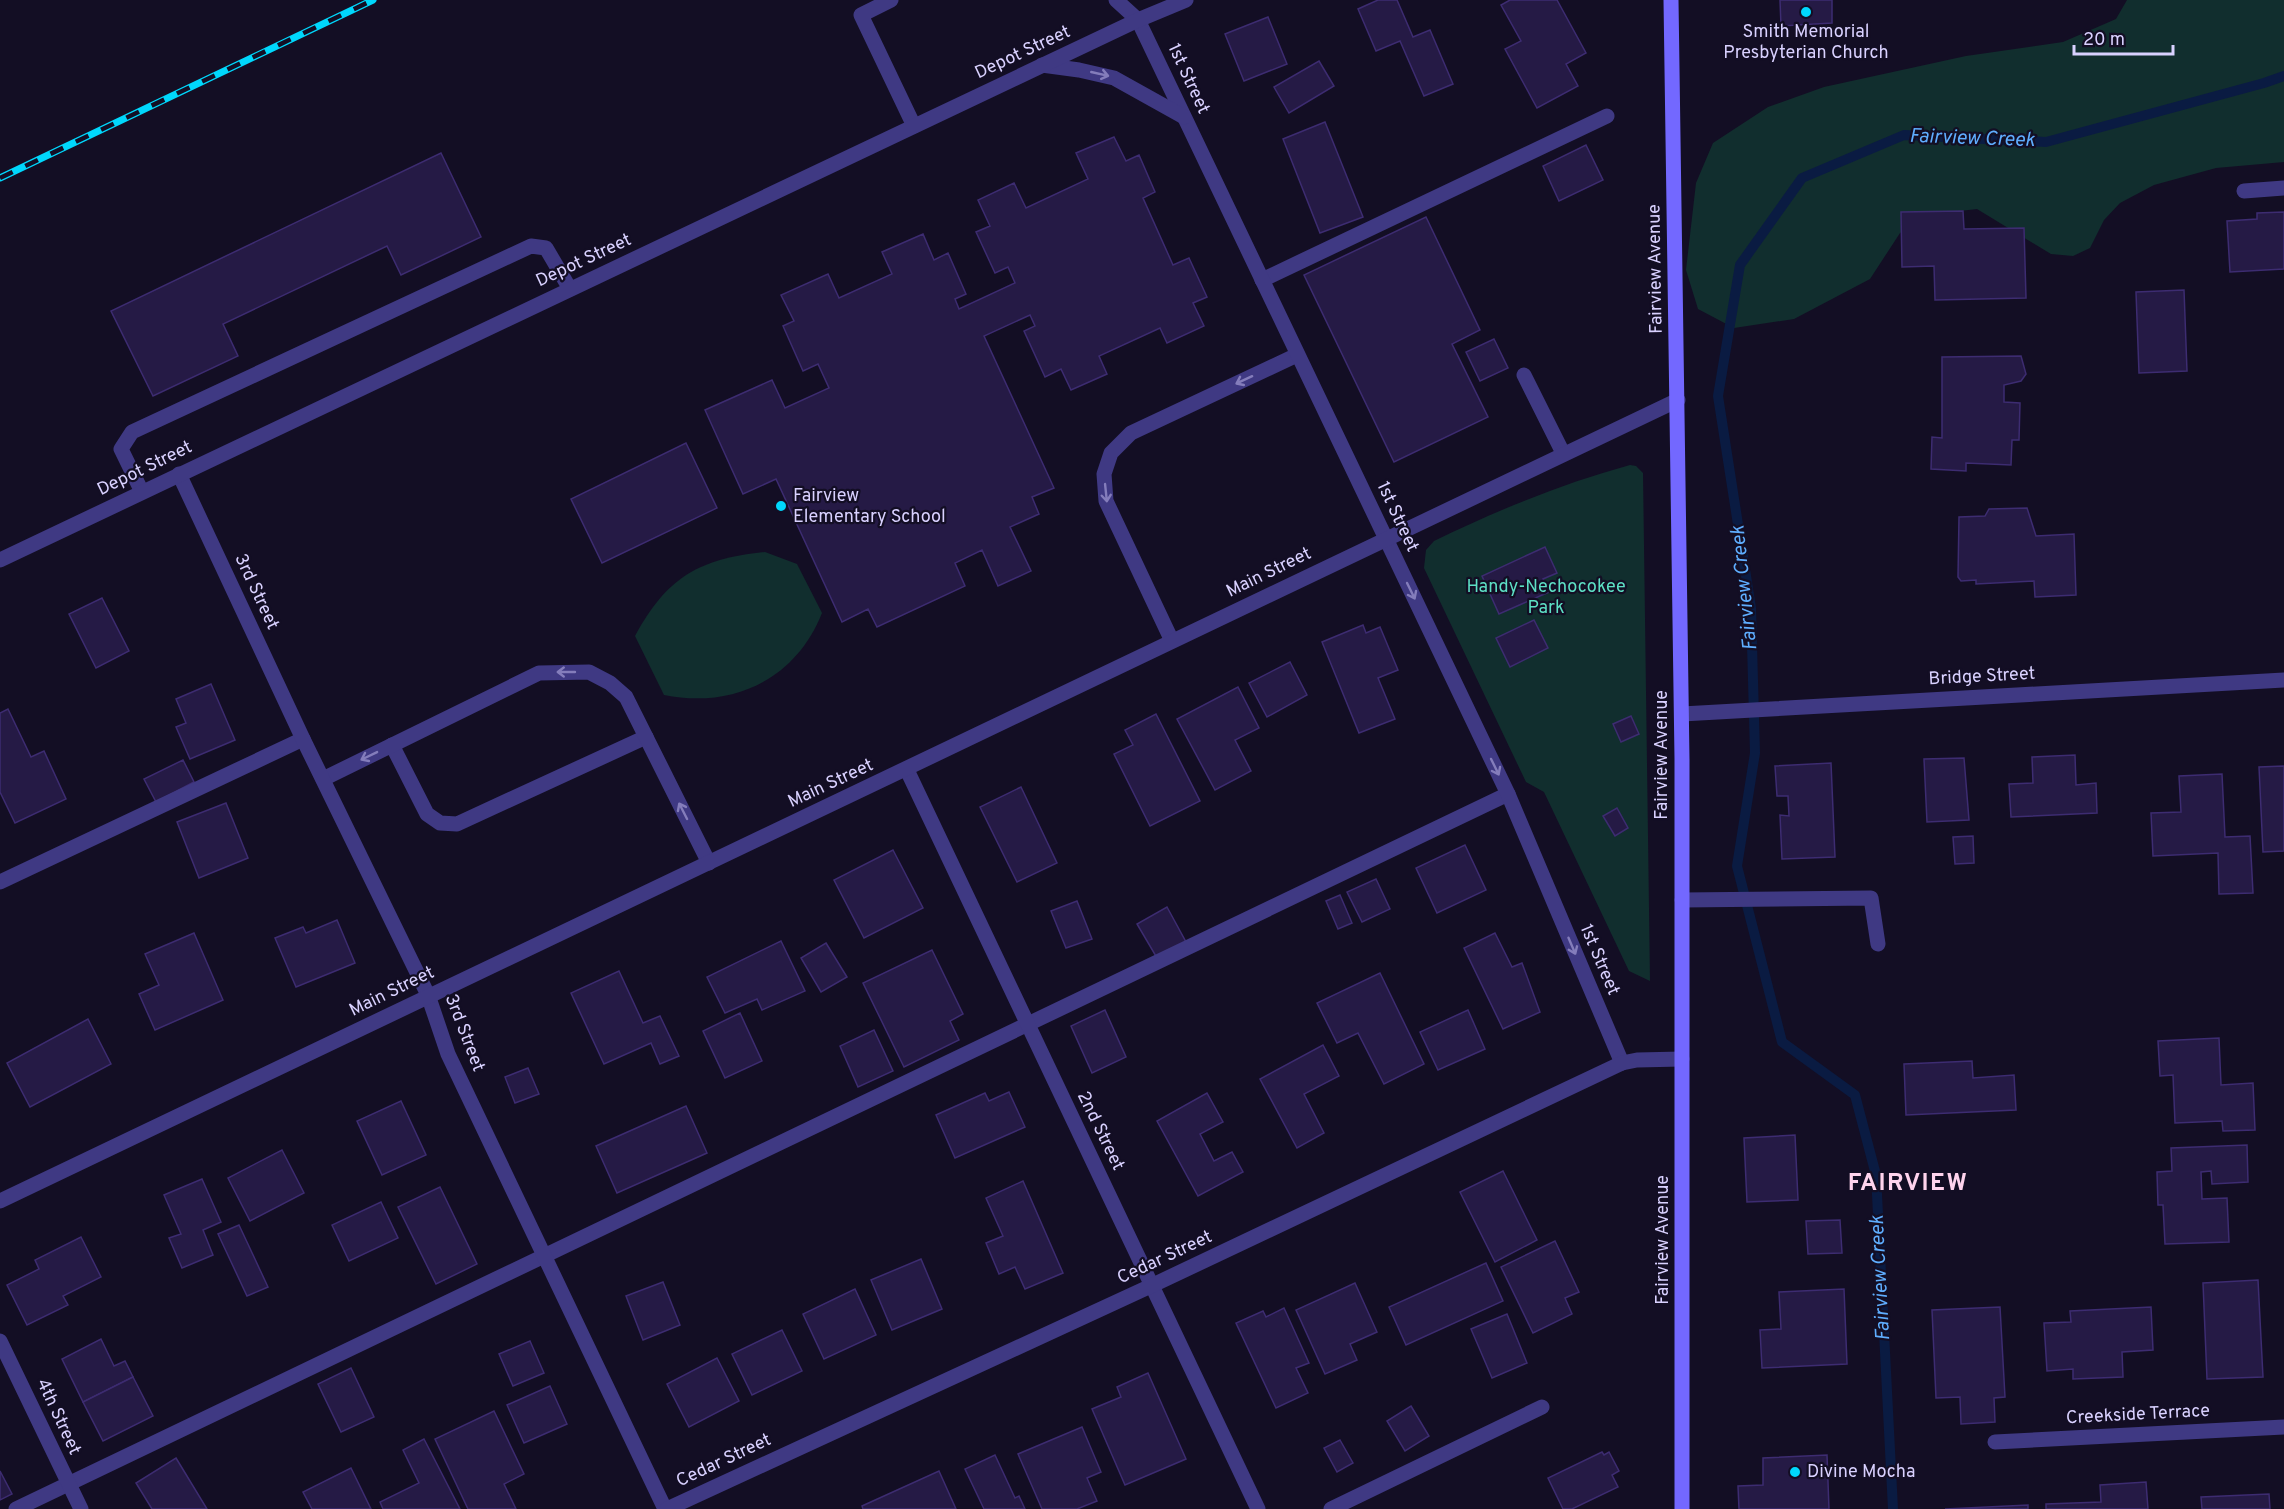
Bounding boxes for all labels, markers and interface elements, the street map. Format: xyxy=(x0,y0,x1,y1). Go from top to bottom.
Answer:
marker: Smith Memorial Presbyterian Church xyxy=(1799,5,1813,19)
scale bar xyxy=(2074,18,2173,56)
street label: Depot Street xyxy=(972,21,1074,85)
place label: Smith Memorial Presbyterian Church xyxy=(1723,21,1889,65)
text: 20 m xyxy=(2083,29,2125,52)
street label: 1st Street xyxy=(1162,40,1214,118)
one-way arrow xyxy=(1090,69,1109,81)
water label: Fairview Creek xyxy=(1909,124,2036,154)
street label: Fairview Avenue xyxy=(1643,204,1669,334)
street label: Depot Street xyxy=(533,229,635,293)
one-way arrow xyxy=(1236,374,1254,386)
street label: Depot Street xyxy=(94,436,196,502)
street label: 1st Street xyxy=(1371,478,1423,556)
one-way arrow xyxy=(1101,483,1112,503)
place label: Fairview Elementary School xyxy=(793,485,946,529)
marker: Fairview Elementary School xyxy=(774,499,788,513)
water label: Fairview Creek xyxy=(1725,523,1764,652)
street label: Main Street xyxy=(1223,543,1315,603)
street label: 3rd Street xyxy=(228,550,284,634)
park label: Handy-Nechocokee Park xyxy=(1466,576,1626,620)
one-way arrow xyxy=(1405,581,1417,599)
street label: Bridge Street xyxy=(1928,663,2036,691)
one-way arrow xyxy=(557,666,576,678)
street label: Fairview Avenue xyxy=(1651,690,1674,820)
one-way arrow xyxy=(361,751,379,763)
street label: Main Street xyxy=(784,754,878,814)
one-way arrow xyxy=(1490,757,1501,775)
one-way arrow xyxy=(676,802,688,820)
street label: 1st Street xyxy=(1574,921,1624,999)
one-way arrow xyxy=(1567,936,1578,954)
street label: Main Street xyxy=(346,962,438,1022)
street label: 3rd Street xyxy=(439,991,489,1075)
street label: 2nd Street xyxy=(1071,1088,1129,1174)
district label: FAIRVIEW xyxy=(1848,1169,1968,1199)
street label: Fairview Avenue xyxy=(1652,1175,1675,1305)
water label: Fairview Creek xyxy=(1865,1214,1897,1341)
street label: Cedar Street xyxy=(1114,1226,1216,1290)
street label: 4th Street xyxy=(30,1375,86,1459)
street label: Creekside Terrace xyxy=(2065,1400,2211,1430)
street label: Cedar Street xyxy=(673,1429,775,1493)
place label: Divine Mocha xyxy=(1807,1461,1916,1484)
marker: Divine Mocha xyxy=(1788,1465,1802,1479)

